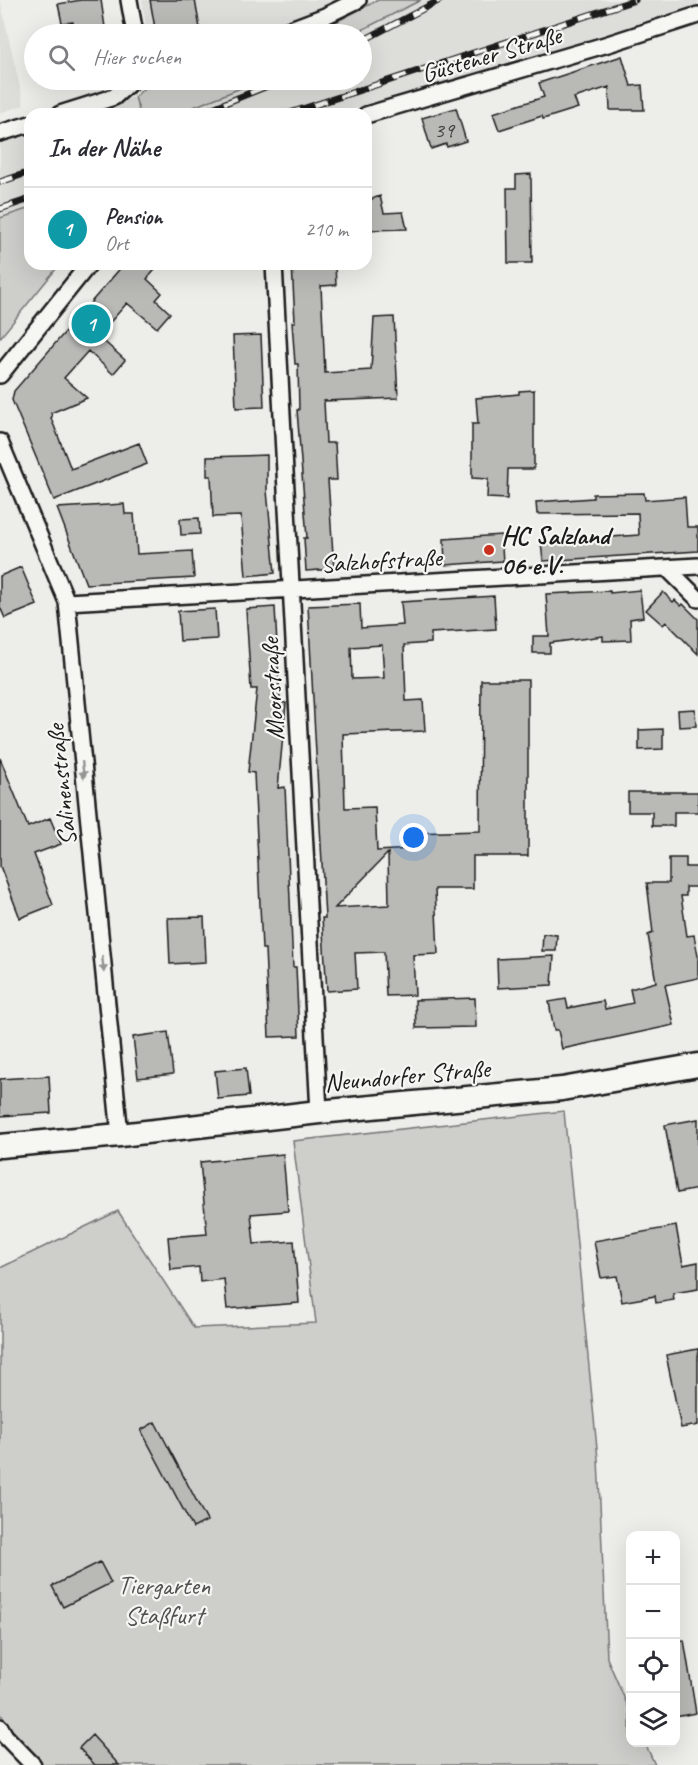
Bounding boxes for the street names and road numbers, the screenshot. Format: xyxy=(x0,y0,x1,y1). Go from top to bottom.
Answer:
street label: Güstener Straße xyxy=(417,18,567,90)
street label: Salzhofstraße xyxy=(320,541,445,580)
street label: Moorstraße xyxy=(253,634,292,741)
street label: Salinenstraße xyxy=(38,720,84,847)
street label: Neundorfer Straße xyxy=(323,1052,494,1099)

